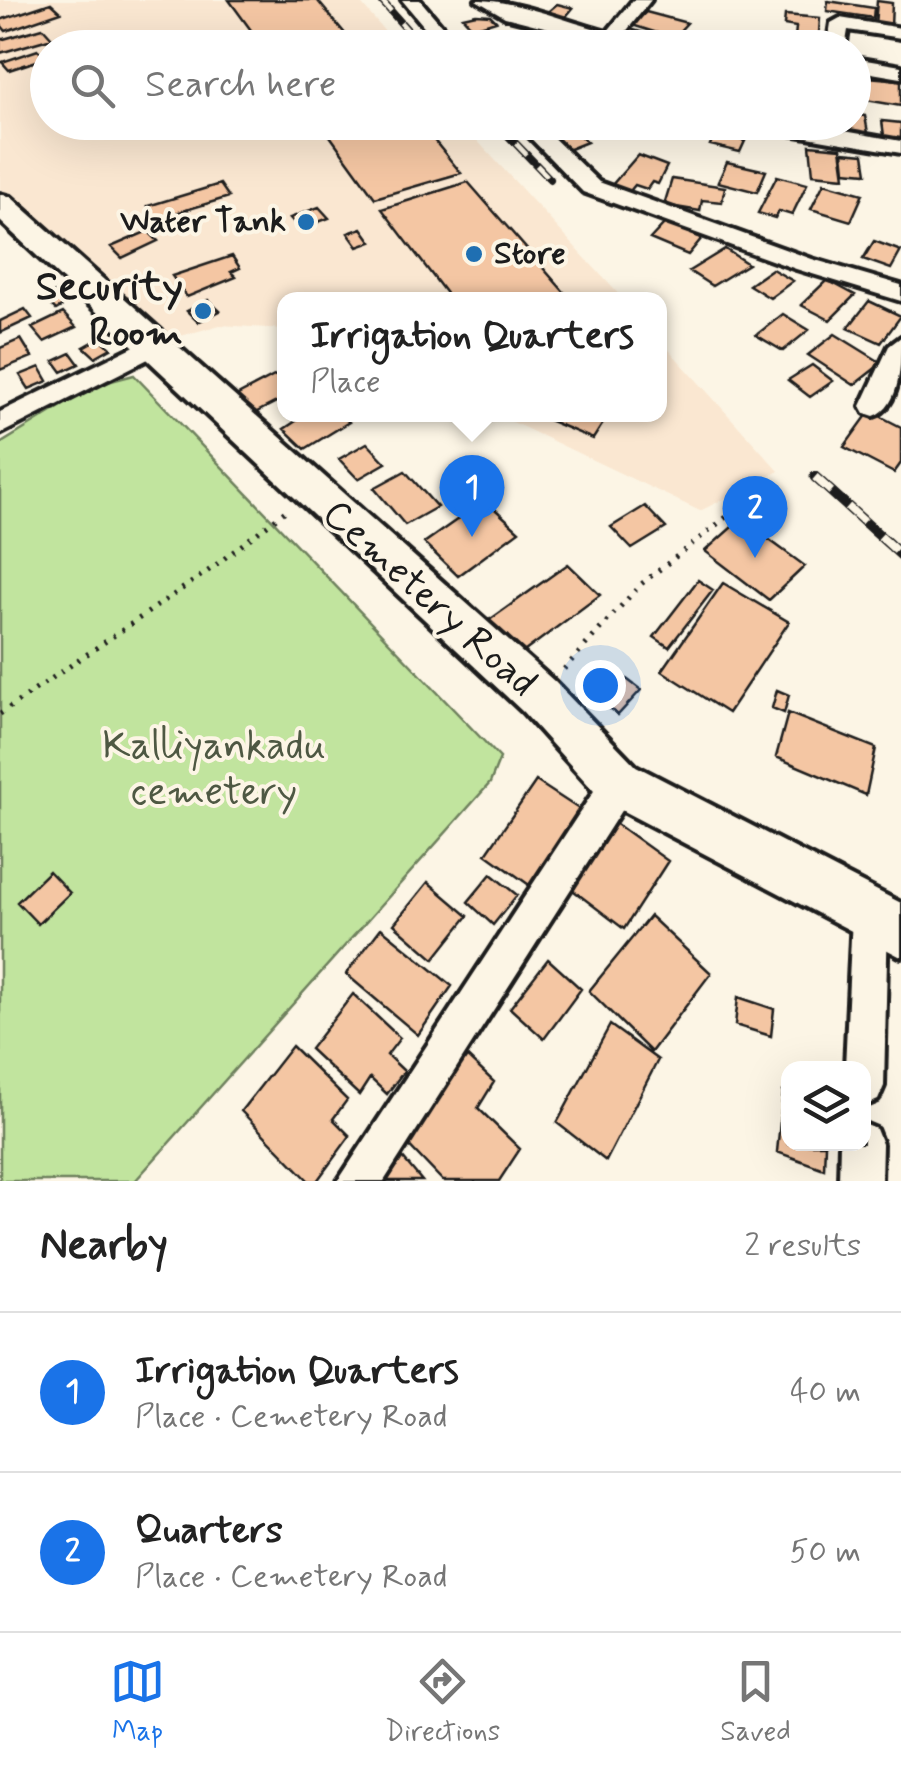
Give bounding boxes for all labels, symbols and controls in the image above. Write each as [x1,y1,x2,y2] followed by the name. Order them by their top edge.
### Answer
[30,30,871,140] search box
[65,58,120,113] icon: search
[145,61,336,110] text: Search here
[120,201,286,243] place label: Water Tank
[295,211,317,233] marker: Water Tank
[494,233,566,275] place label: Store
[463,243,485,265] marker: Store
[36,262,183,360] place label: Security Room
[277,292,667,422] popup
[192,300,214,322] marker: Security Room
[310,312,634,361] text: Irrigation Quarters
[310,361,381,403] text: Place
[440,454,504,537] pin: 1
[722,476,788,558] pin: 2
[311,489,547,709] street label: Cemetery Road
[575,660,626,711] your location
[102,721,326,819] park label: Kalliyankadu cemetery
[781,1061,871,1151] map controls
[781,1061,871,1151] button: layers
[40,1219,168,1274] text: Nearby
[744,1225,861,1267] text: 2 results
[135,1347,459,1396] text: Irrigation Quarters
[65,1371,80,1413] text: 1
[790,1371,861,1413] text: 40 m
[135,1396,447,1438] text: Place · Cemetery Road
[135,1507,283,1556] text: Quarters
[65,1531,80,1573] text: 2
[789,1531,861,1573] text: 50 m
[135,1556,447,1598] text: Place · Cemetery Road
[110,1654,165,1751] tab: Map
[385,1654,500,1751] tab: Directions
[720,1654,791,1751] tab: Saved

